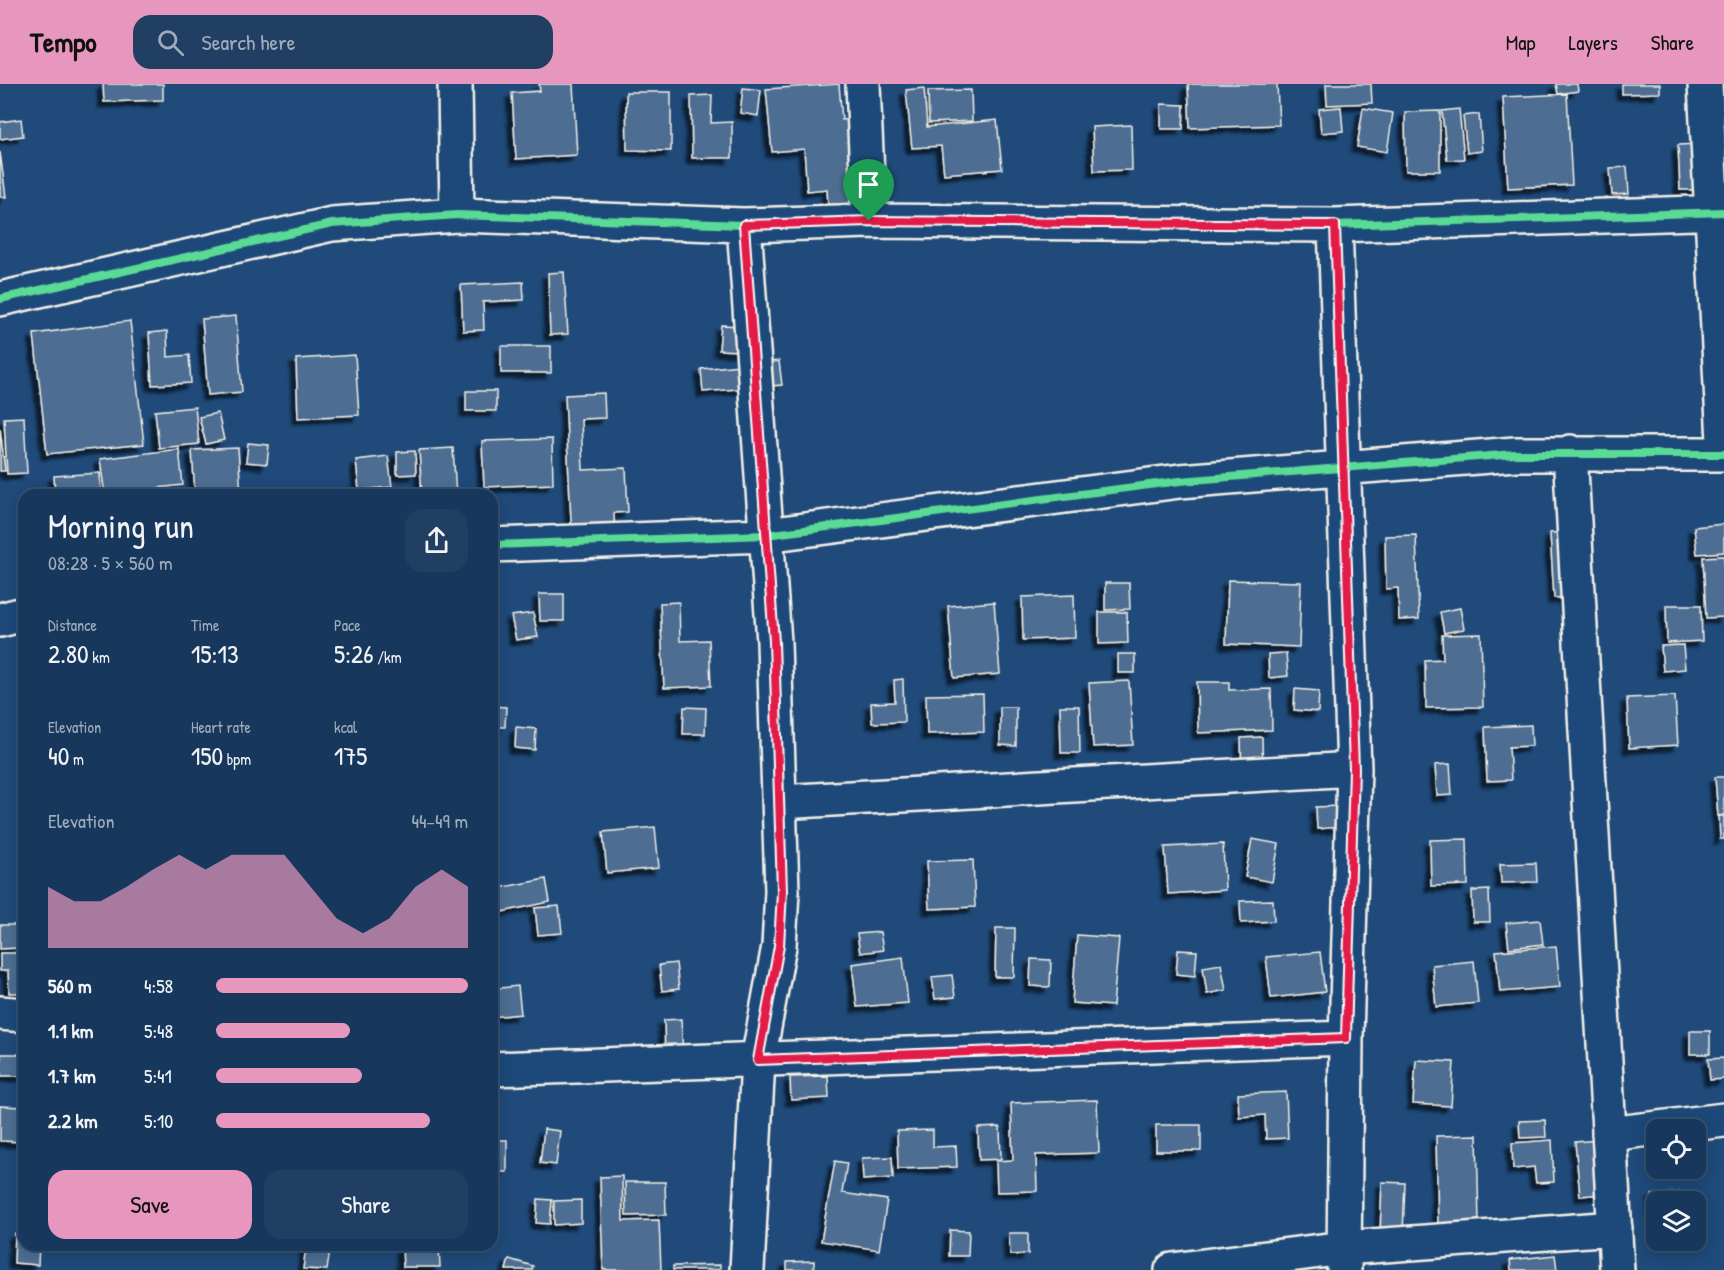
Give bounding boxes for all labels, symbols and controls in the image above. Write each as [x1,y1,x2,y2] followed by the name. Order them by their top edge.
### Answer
[133,15,553,69] search box
[30,23,97,61] text: Tempo
[154,26,187,59] icon: search
[202,27,296,57] text: Search here
[1506,28,1535,57] text: Map
[1568,28,1618,57] text: Layers
[1651,28,1694,57] text: Share
[843,159,894,221] pin
[852,168,885,201] icon: arrive
[48,504,194,548] text: Morning run
[405,509,468,572] button: share
[48,549,173,576] text: 08:28 · 5 × 560 m
[48,614,97,636] text: Distance
[191,614,219,636] text: Time
[334,614,361,636] text: Pace
[48,636,89,671] text: 2.80
[191,636,239,671] text: 15:13
[334,636,374,671] text: 5:26
[89,646,110,668] text: km
[374,646,402,668] text: /km
[48,716,101,738] text: Elevation
[191,716,251,738] text: Heart rate
[334,716,357,738] text: kcal
[48,738,69,773] text: 40
[191,738,223,773] text: 150
[334,738,367,773] text: 175
[69,748,84,770] text: m
[223,748,251,770] text: bpm
[48,807,114,834] text: Elevation
[412,807,468,834] text: 44–49 m
[48,972,92,999] text: 560 m
[144,972,173,999] text: 4:58
[48,1017,93,1044] text: 1.1 km
[144,1017,173,1044] text: 5:48
[48,1062,96,1089] text: 1.7 km
[144,1062,172,1089] text: 5:41
[48,1107,98,1134] text: 2.2 km
[144,1107,173,1134] text: 5:10
[1646,1119,1706,1251] map controls
[1646,1119,1706,1179] button: locate
[48,1170,252,1239] button: Save
[264,1170,468,1239] button: Share
[1646,1191,1706,1251] button: layers

